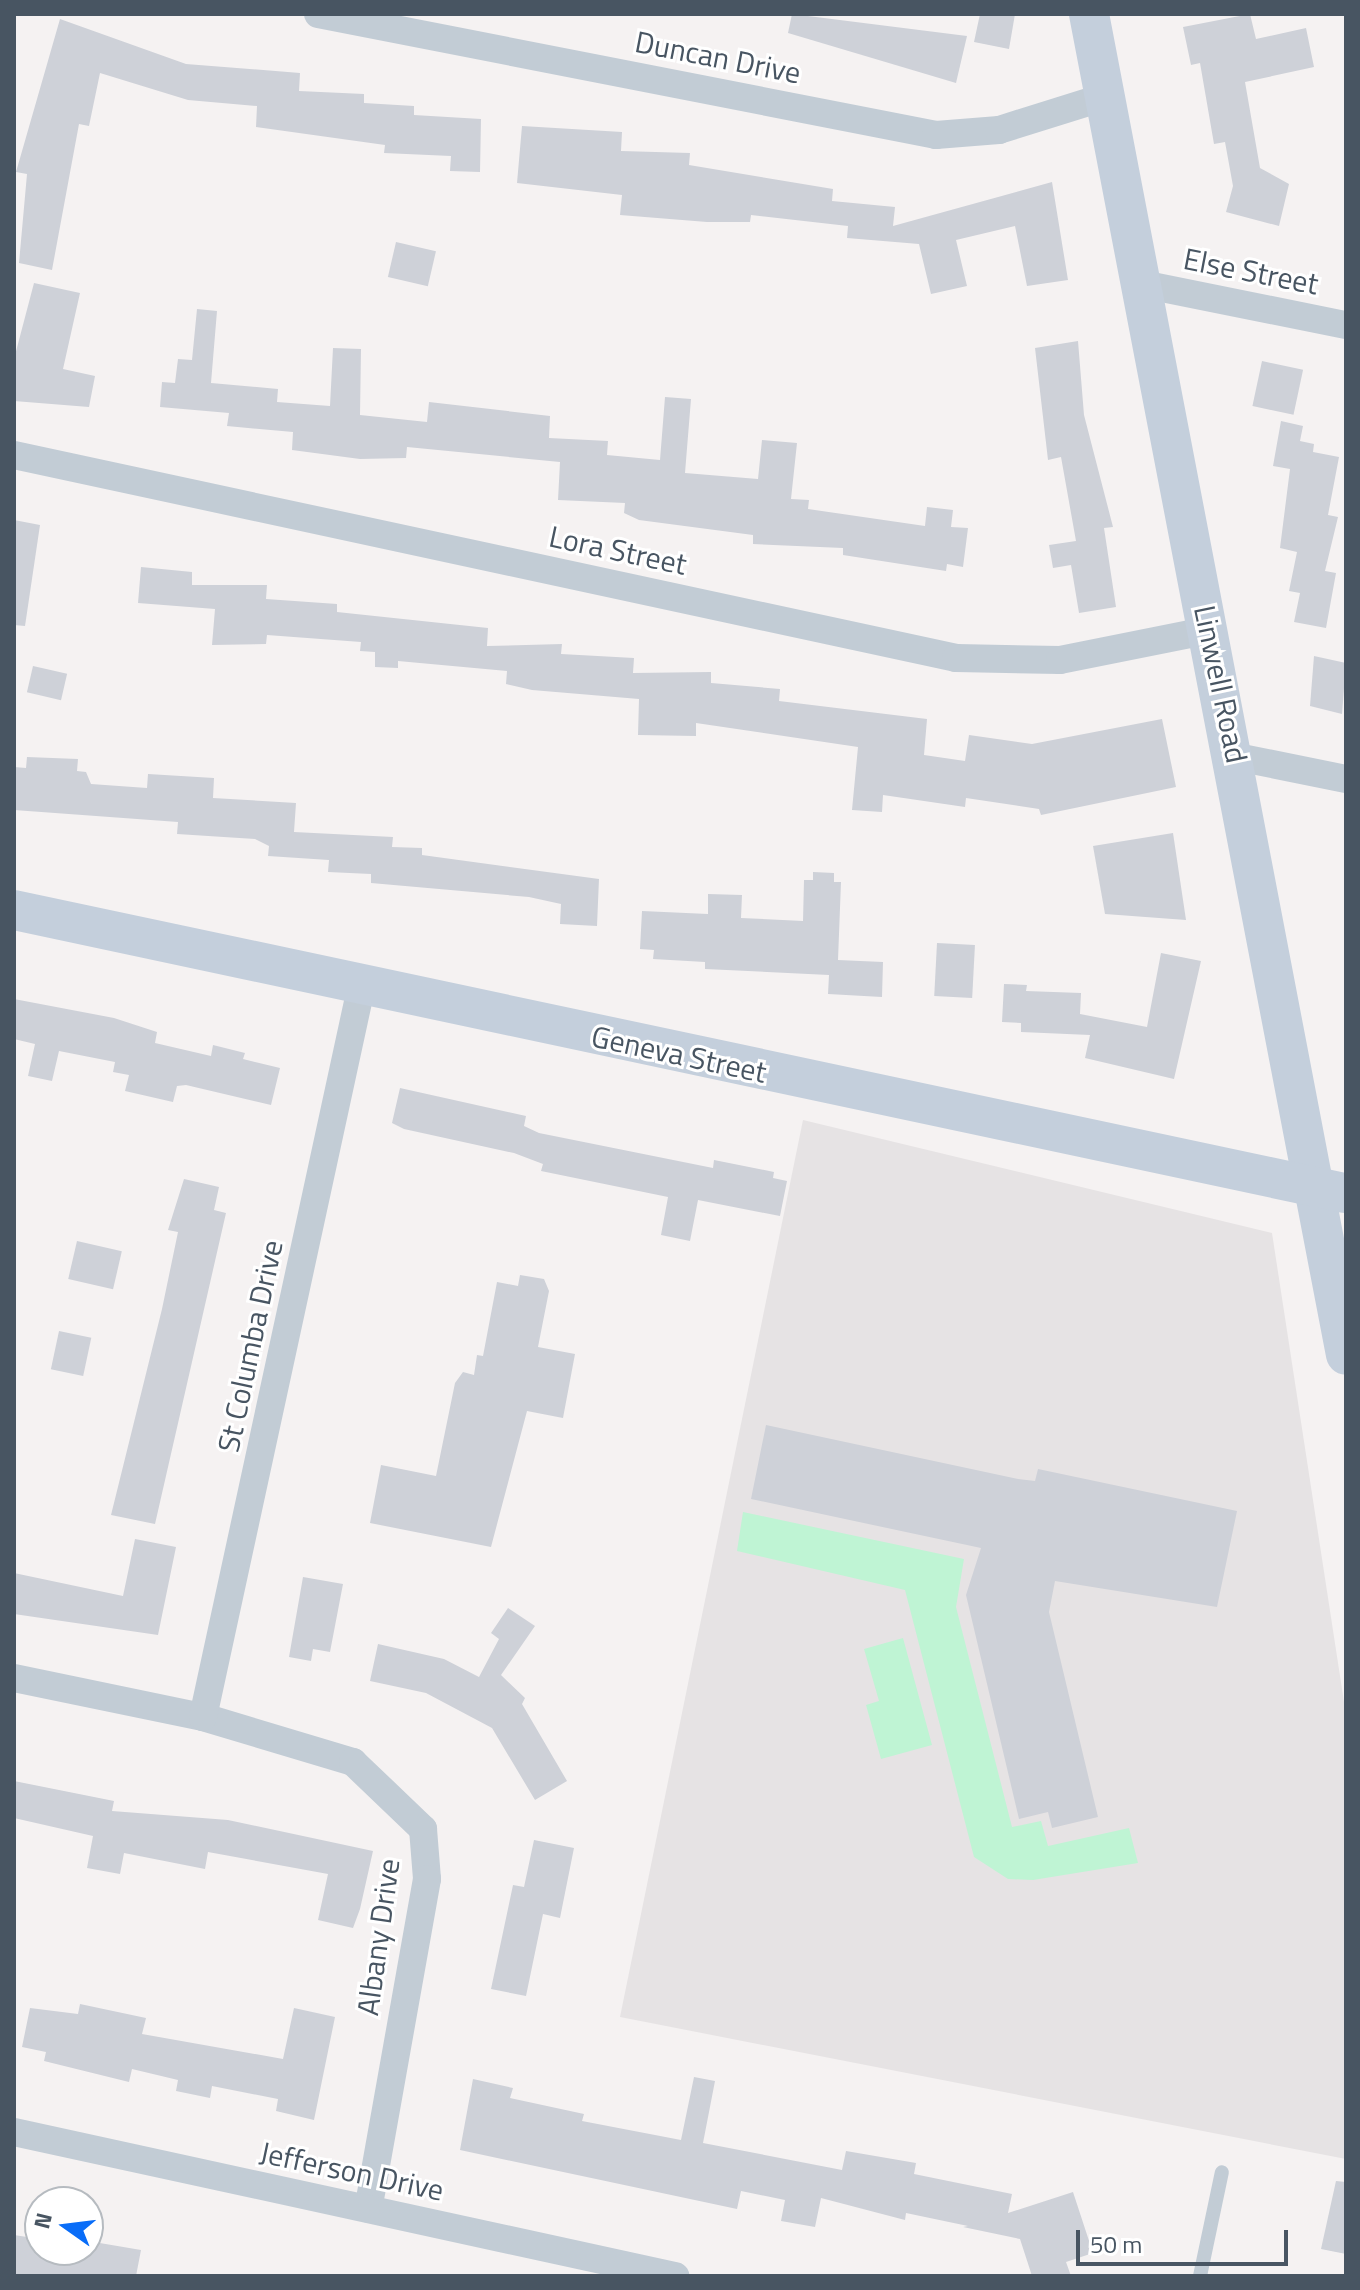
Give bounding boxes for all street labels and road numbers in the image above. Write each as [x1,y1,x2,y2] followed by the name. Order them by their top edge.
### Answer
[632,23,804,91] street label: Duncan Drive
[1181,240,1321,302] street label: Else Street
[546,518,690,582] street label: Lora Street
[1187,602,1255,766] street label: Linwell Road
[588,1018,770,1090] street label: Geneva Street
[210,1237,290,1455] street label: St Columba Drive
[349,1856,407,2018] street label: Albany Drive
[257,2134,447,2208] street label: Jefferson Drive

